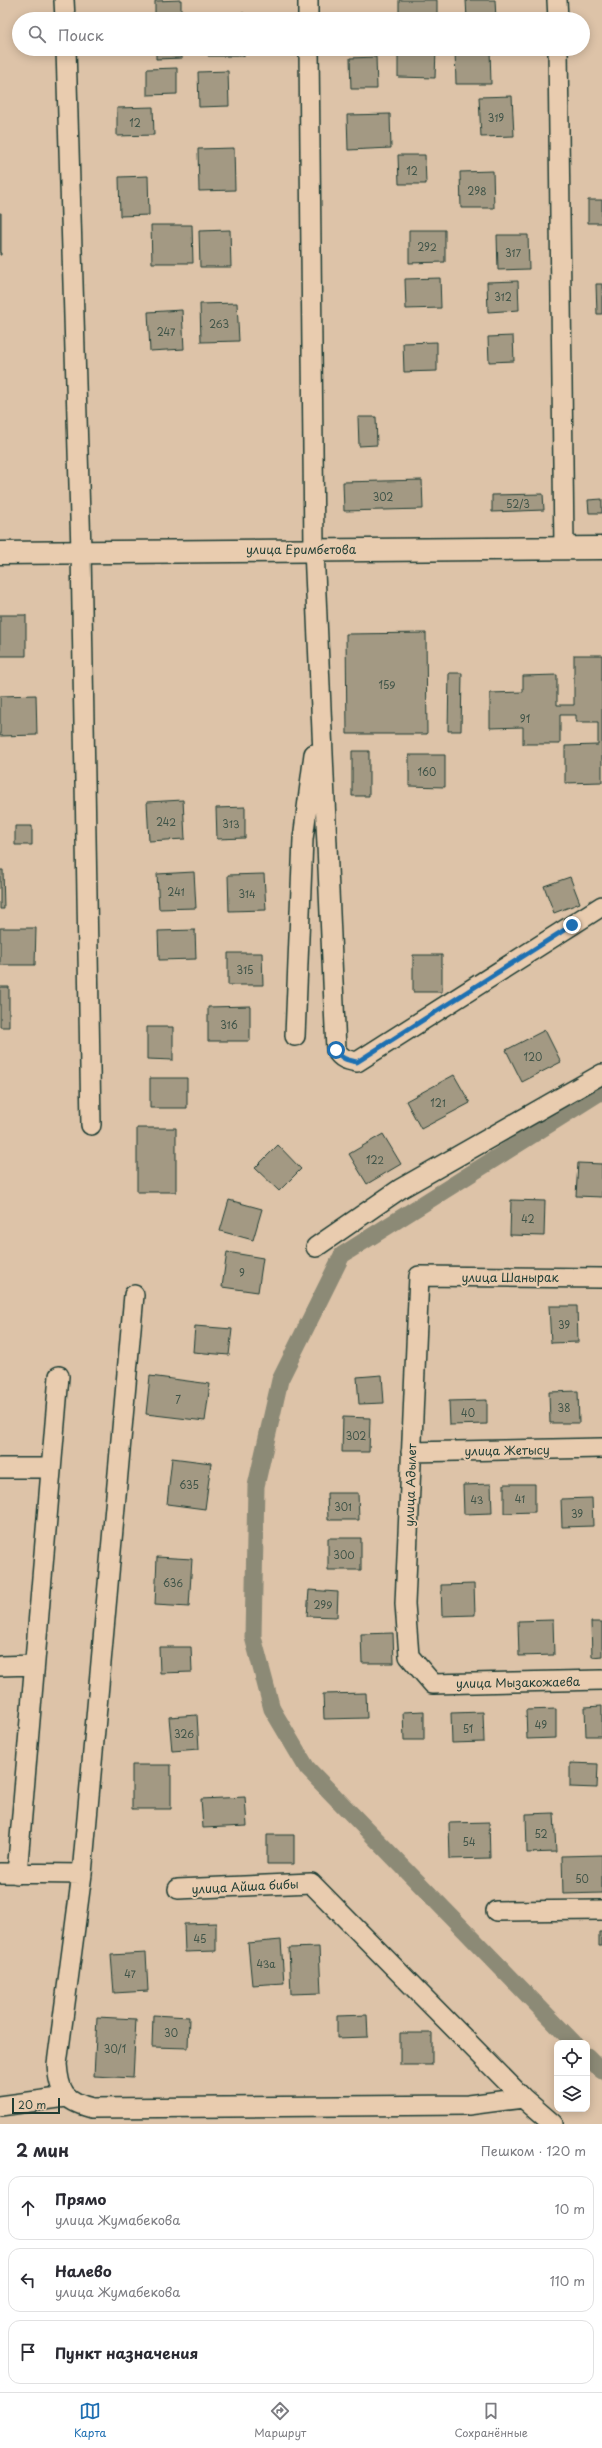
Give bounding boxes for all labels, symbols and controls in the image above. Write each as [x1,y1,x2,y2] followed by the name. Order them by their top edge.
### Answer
[12,12,590,56] search box
[26,23,48,45] icon: search
[58,23,104,46] text: Поиск
[488,110,504,125] house number: 319
[129,115,141,130] house number: 12
[406,163,418,178] house number: 12
[467,183,487,198] house number: 298
[417,239,437,254] house number: 292
[505,245,521,260] house number: 317
[494,289,512,304] house number: 312
[209,316,229,331] house number: 263
[157,324,176,339] house number: 247
[373,489,393,504] house number: 302
[506,496,530,511] house number: 52/3
[246,540,357,558] street label: улица Еримбетова
[379,677,395,692] house number: 159
[520,711,530,726] house number: 91
[418,764,436,779] house number: 160
[156,814,176,829] house number: 242
[222,816,240,831] house number: 313
[167,884,185,899] house number: 241
[238,886,256,901] house number: 314
[563,916,581,934] route end
[237,962,253,977] house number: 315
[220,1017,238,1032] house number: 316
[327,1041,345,1059] route start
[524,1049,542,1064] house number: 120
[430,1095,446,1110] house number: 121
[366,1152,384,1167] house number: 122
[521,1211,535,1226] house number: 42
[239,1265,245,1280] house number: 9
[461,1268,559,1286] street label: улица Шанырак
[558,1317,570,1332] house number: 39
[175,1392,181,1407] house number: 7
[558,1400,570,1415] house number: 38
[461,1405,475,1420] house number: 40
[346,1428,366,1443] house number: 302
[464,1440,550,1460] street label: улица Жетысу
[400,1443,420,1527] street label: улица Адылет
[179,1477,199,1492] house number: 635
[515,1491,525,1506] house number: 41
[471,1492,484,1507] house number: 43
[334,1499,352,1514] house number: 301
[571,1506,583,1521] house number: 39
[333,1547,355,1562] house number: 300
[163,1575,183,1590] house number: 636
[313,1597,333,1612] house number: 299
[456,1672,581,1692] street label: улица Мызакожаева
[535,1717,547,1732] house number: 49
[463,1721,473,1736] house number: 51
[174,1726,194,1741] house number: 326
[534,1826,548,1841] house number: 52
[462,1834,476,1849] house number: 54
[575,1871,589,1886] house number: 50
[191,1874,299,1898] street label: улица Айша бибы
[194,1931,206,1946] house number: 45
[256,1956,276,1971] house number: 43а
[124,1966,137,1981] house number: 47
[164,2025,178,2040] house number: 30
[554,2040,590,2112] map controls
[554,2040,590,2076] button: locate
[104,2041,126,2056] house number: 30/1
[554,2076,590,2112] button: layers
[12,2096,60,2115] scale bar
[18,2096,46,2113] text: 20 m
[16,2137,69,2163] text: 2 мин
[481,2141,586,2160] text: Пешком · 120 m
[55,2187,106,2210] text: Прямо
[17,2197,39,2219] icon: ahead
[555,2199,585,2218] text: 10 m
[55,2210,180,2229] text: улица Жумабекова
[55,2259,112,2282] text: Налево
[17,2269,39,2291] icon: left
[550,2271,585,2290] text: 110 m
[55,2282,180,2301] text: улица Жумабекова
[17,2341,39,2363] icon: arrive
[55,2341,198,2364] text: Пункт назначения
[74,2400,106,2441] tab: Карта
[254,2400,306,2441] tab: Маршрут
[454,2400,528,2441] tab: Сохранённые

